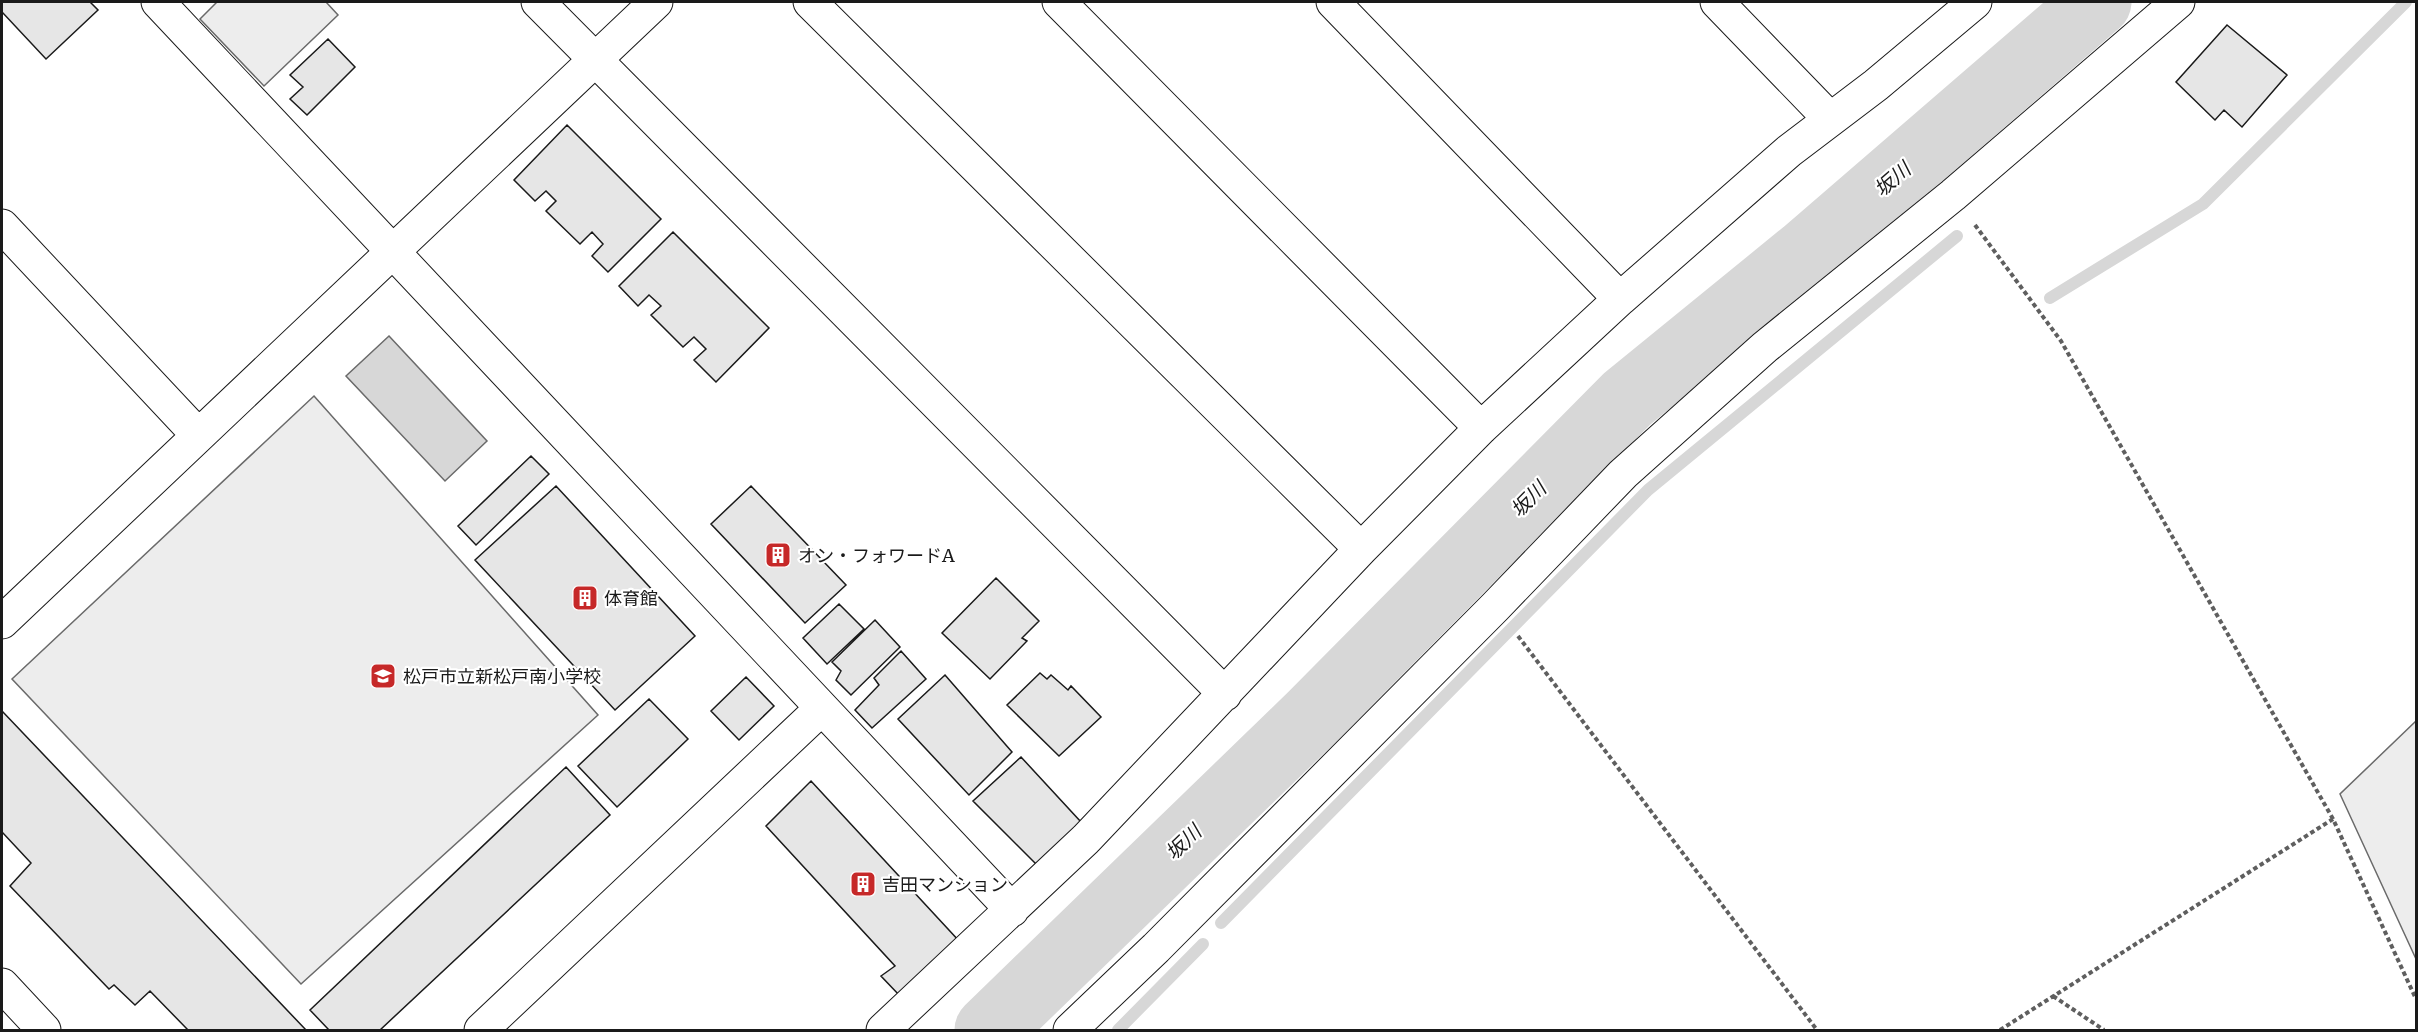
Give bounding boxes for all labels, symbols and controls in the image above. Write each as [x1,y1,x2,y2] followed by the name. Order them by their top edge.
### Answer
[1869,155,1917,202] water label: 坂川
[1505,475,1552,522] water label: 坂川
[763,540,793,570] building icon: オン・フォワードA
[798,544,955,567] place label: オン・フォワードA
[570,583,600,613] building icon: 体育館
[604,587,658,610] place label: 体育館
[368,661,398,691] school or university icon: 松戸市立新松戸南小学校
[403,665,601,688] place label: 松戸市立新松戸南小学校
[1160,818,1208,865] water label: 坂川
[848,869,878,899] building icon: 吉田マンション
[882,873,1008,896] place label: 吉田マンション

